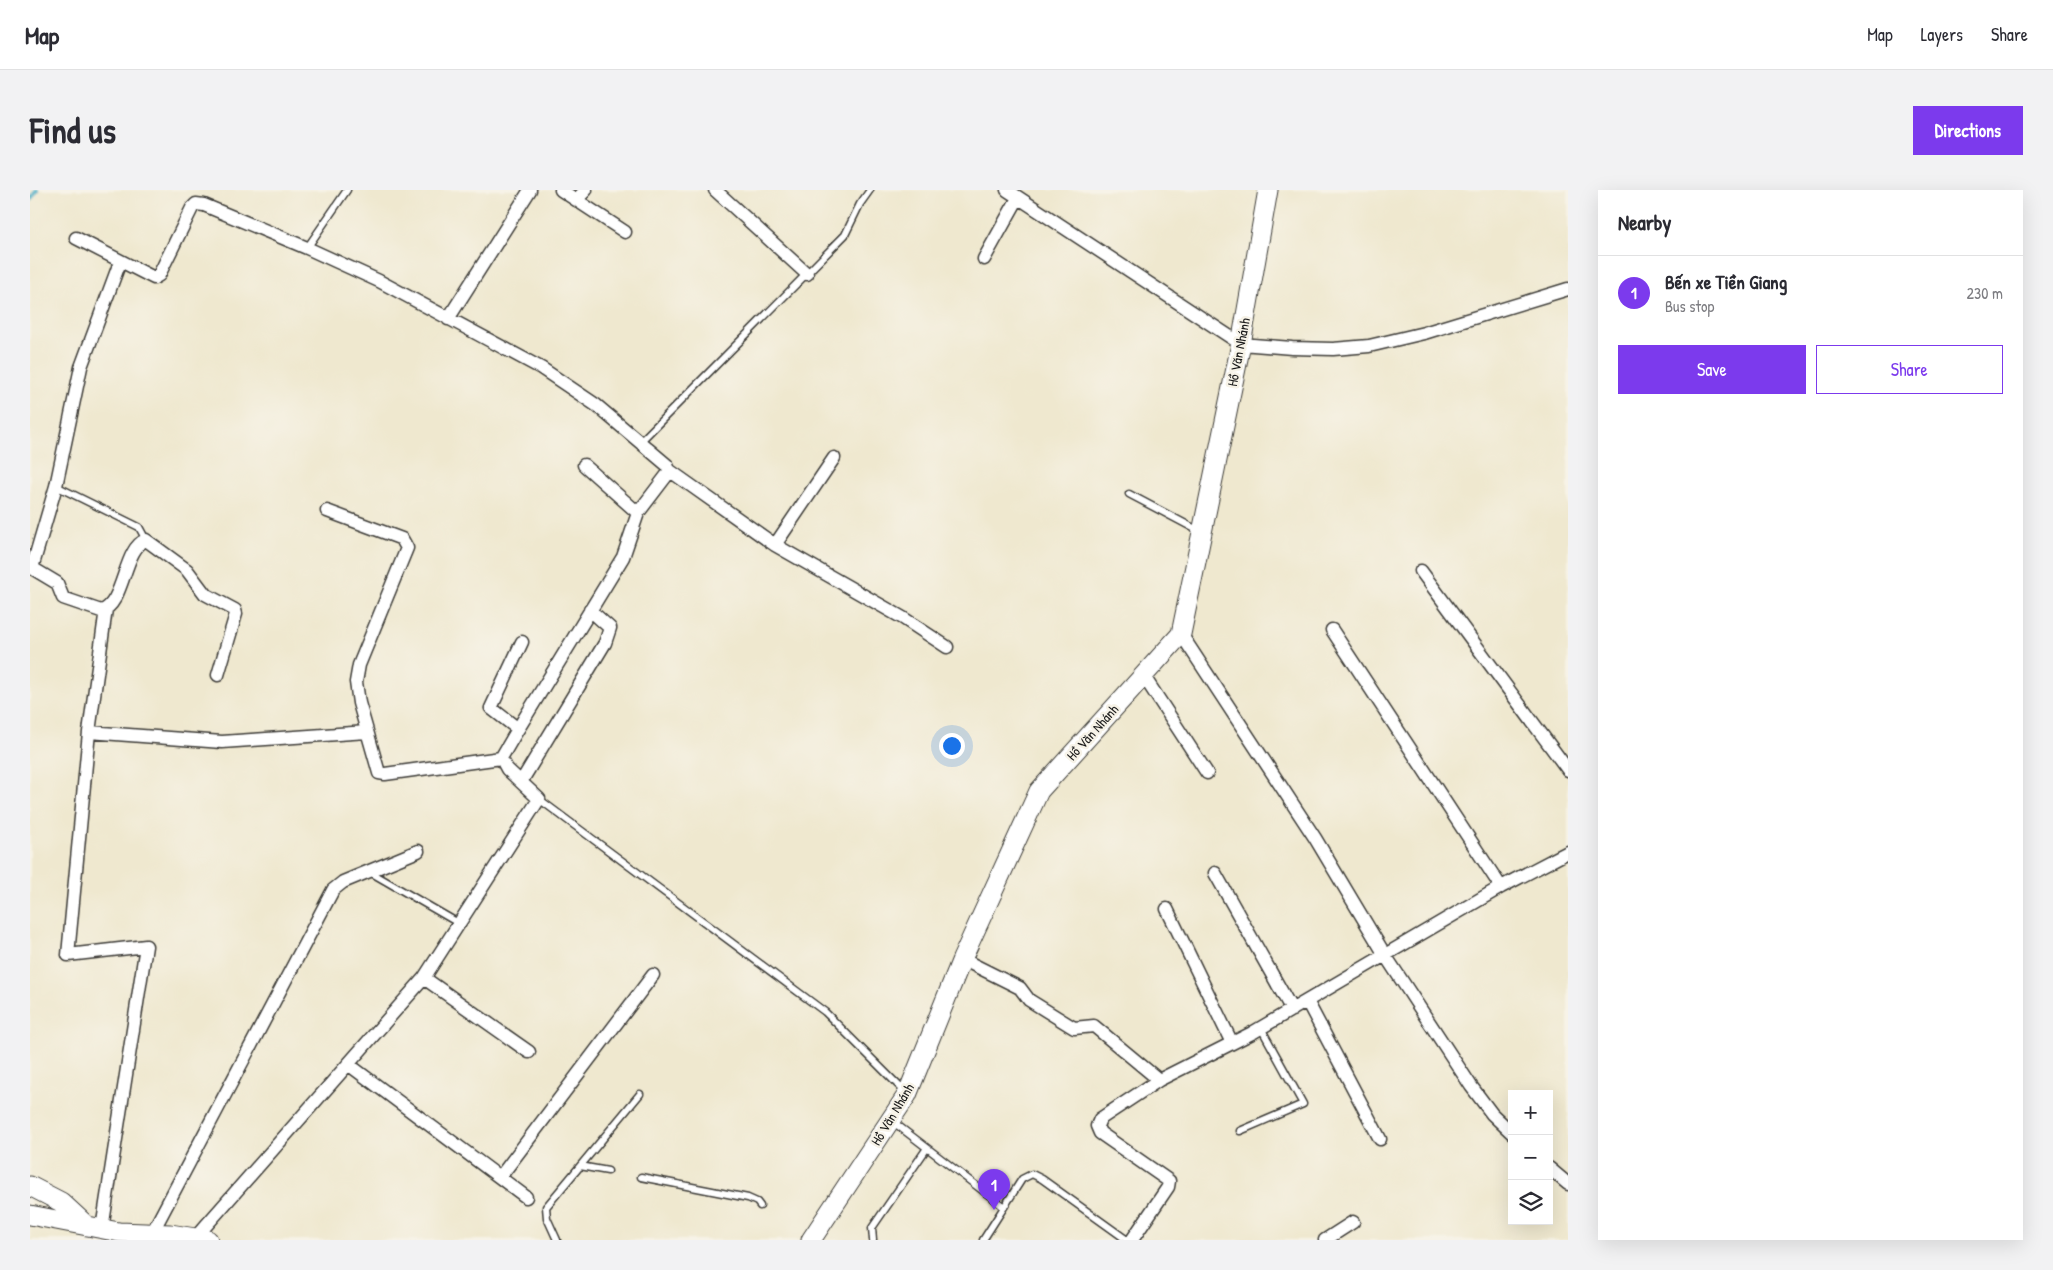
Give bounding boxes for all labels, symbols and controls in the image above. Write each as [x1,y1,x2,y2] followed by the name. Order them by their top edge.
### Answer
[25,19,59,51] text: Map
[1867,22,1893,47] text: Map
[1921,22,1963,47] text: Layers
[1991,22,2028,47] text: Share
[1913,106,2023,155] button: Directions
[30,107,116,154] text: Find us
[1618,208,1671,237] text: Nearby
[1665,269,1787,295] text: Bến xe Tiền Giang
[1631,282,1637,304] text: 1
[1967,282,2003,304] text: 230 m
[1665,295,1714,317] text: Bus stop
[1222,316,1254,388] street label: Hồ Văn Nhánh
[1618,345,1806,394] button: Save
[1816,345,2003,394] button: Share
[1062,700,1122,764] street label: Hồ Văn Nhánh
[939,733,965,759] your location
[866,1079,918,1149] street label: Hồ Văn Nhánh
[1508,1090,1553,1225] map controls
[1508,1090,1553,1135] button: +
[1508,1135,1553,1180] button: −
[978,1169,1010,1210] pin: 1
[1508,1180,1553,1225] button: layers

